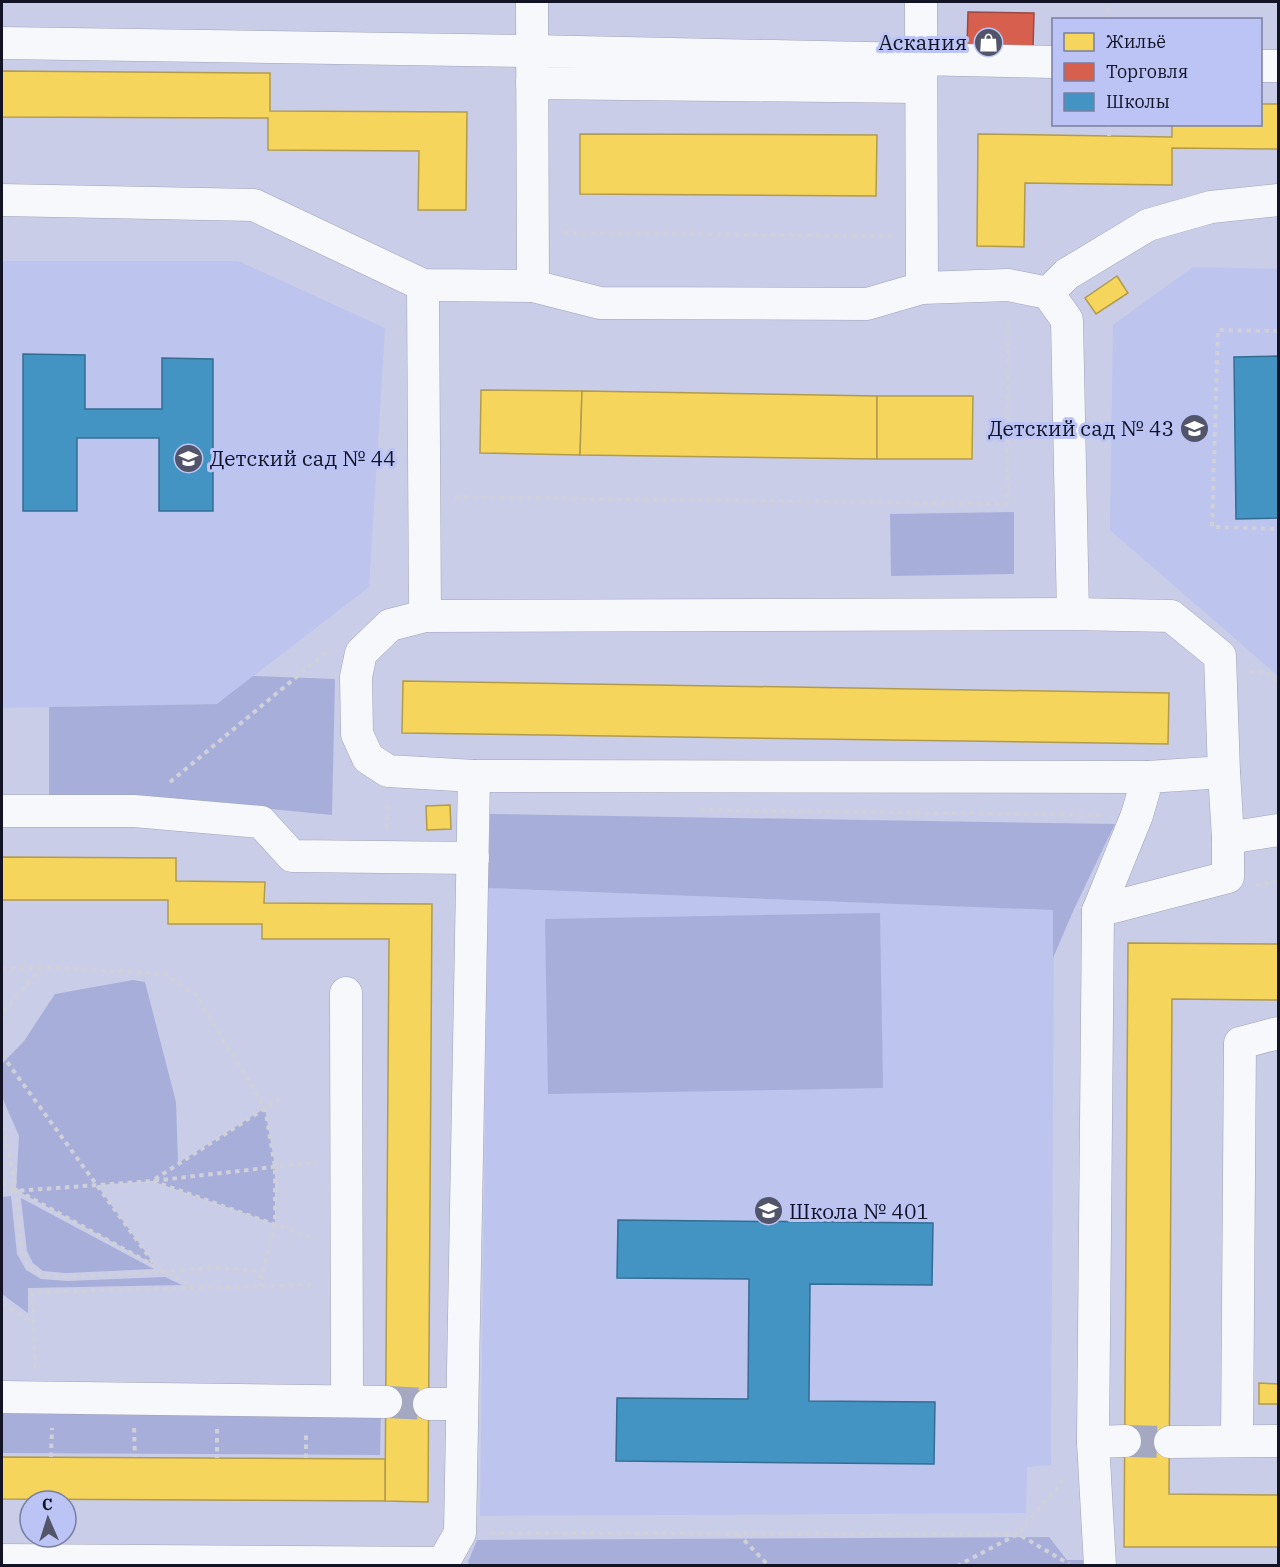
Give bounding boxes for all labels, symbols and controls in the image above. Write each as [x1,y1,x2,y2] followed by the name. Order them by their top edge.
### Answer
[1052,18,1262,126] legend
[972,26,1004,58] shop icon: Аскания
[878,28,967,56] place label: Аскания
[1106,30,1166,53] text: Жильё
[1106,60,1188,83] text: Торговля
[1106,90,1170,113] text: Школы
[1179,412,1211,444] school or university icon: Детский сад № 43
[988,414,1174,442] place label: Детский сад № 43
[173,442,205,474] school or university icon: Детский сад № 44
[210,444,396,472] place label: Детский сад № 44
[752,1195,784,1227] school or university icon: Школа № 401
[789,1197,929,1225] place label: Школа № 401
[18,1489,78,1549] north arrow
[41,1494,53,1514] text: С

